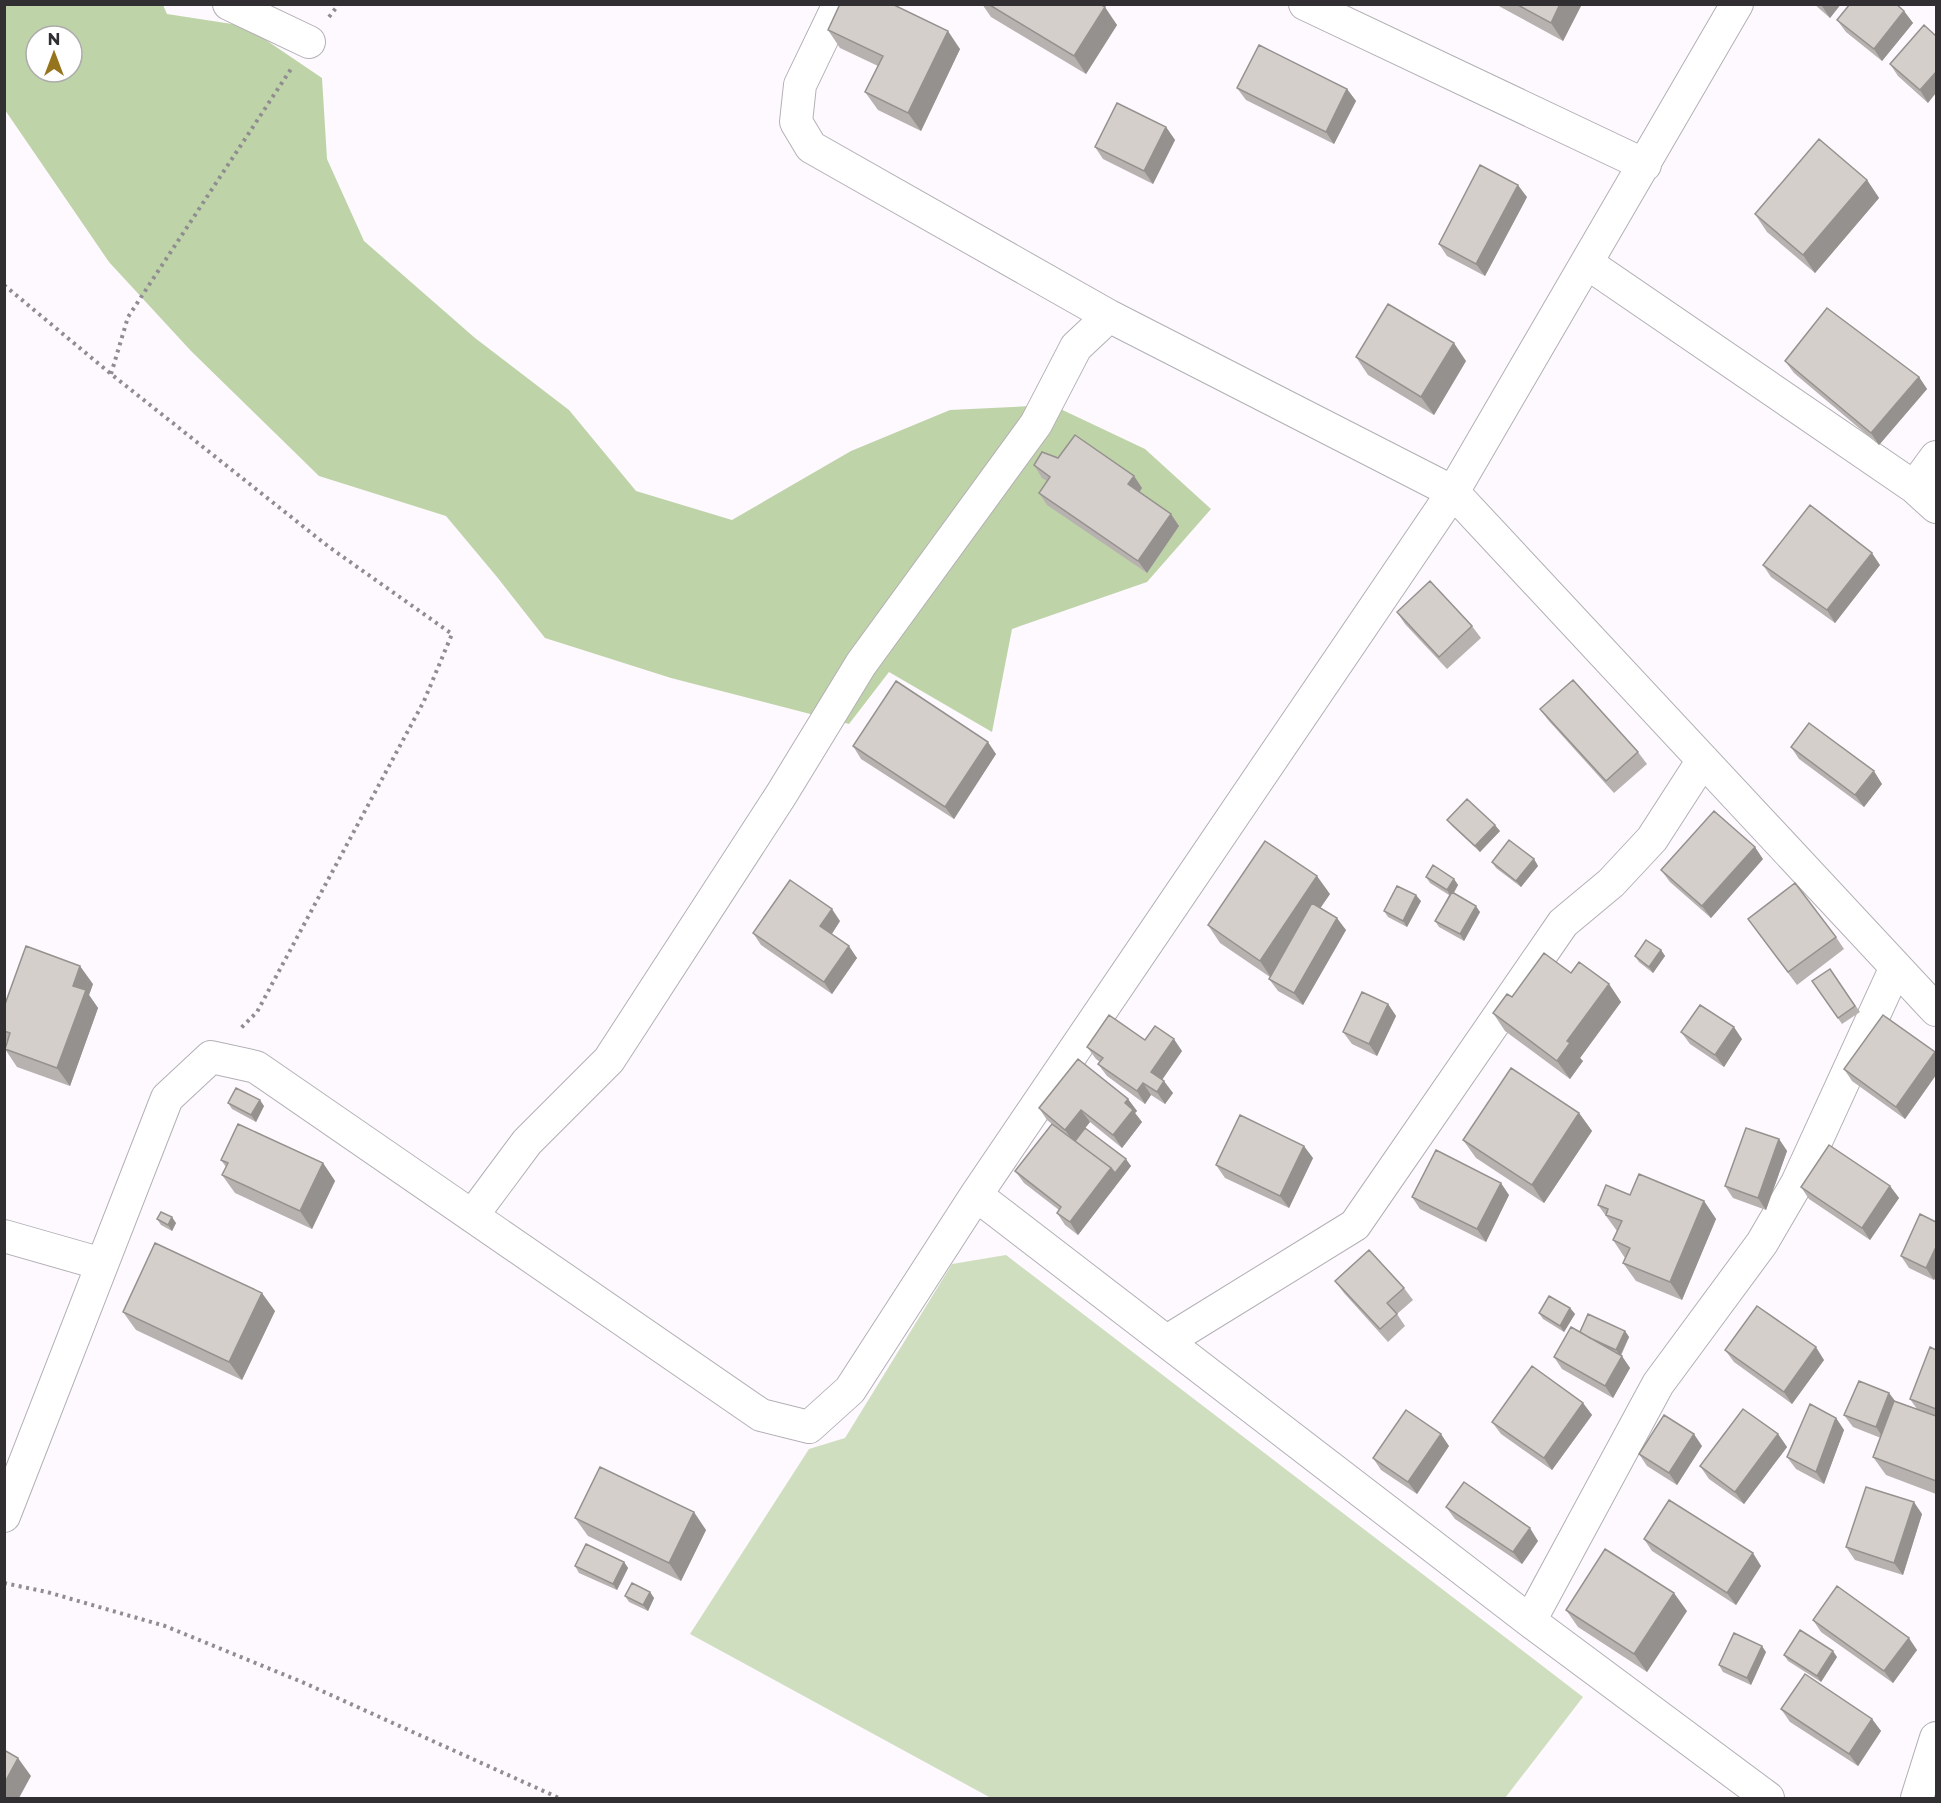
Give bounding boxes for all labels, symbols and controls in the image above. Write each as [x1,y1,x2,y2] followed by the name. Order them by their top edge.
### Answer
[24,24,84,84] north arrow
[48,30,60,49] text: N

